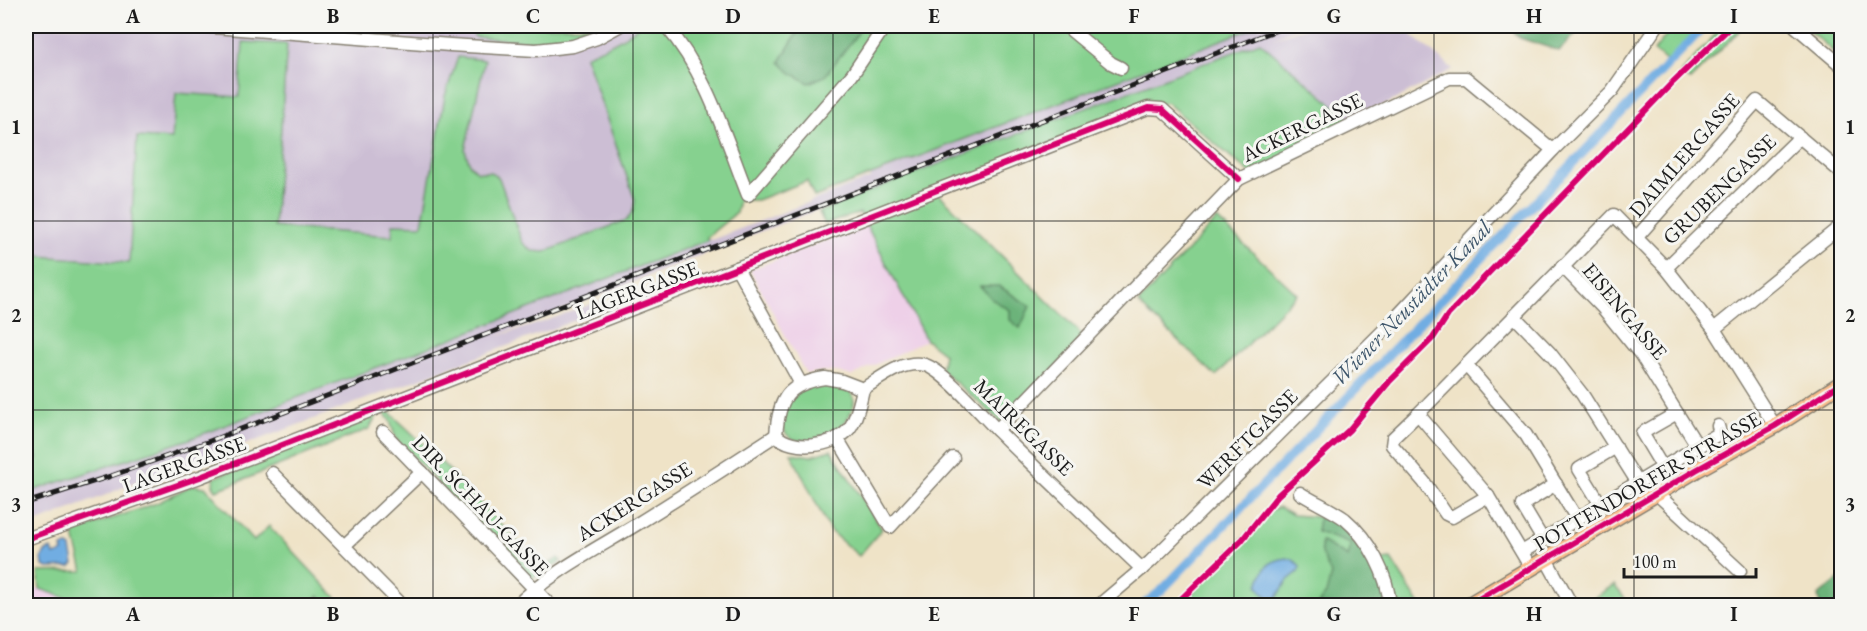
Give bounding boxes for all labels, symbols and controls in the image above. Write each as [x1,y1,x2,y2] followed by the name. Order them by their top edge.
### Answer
[125,3,141,29] text: A
[327,3,339,29] text: B
[526,3,540,29] text: C
[725,3,741,29] text: D
[928,3,940,29] text: E
[1129,3,1140,29] text: F
[1327,3,1341,29] text: G
[1526,3,1542,29] text: H
[1730,3,1738,29] text: I
[1236,86,1367,168] street label: ACKERGASSE
[1623,87,1745,223] street label: DAIMLERGASSE
[11,114,21,140] text: 1
[1845,114,1855,140] text: 1
[1656,128,1782,250] street label: GRUBENGASSE
[1324,214,1498,392] water label: Wiener Neustädter Kanal
[572,254,702,326] street label: LAGERGASSE
[1577,257,1674,365] street label: EISENGASSE
[11,302,22,328] text: 2
[1845,302,1856,328] text: 2
[968,373,1080,481] street label: MAIREGASSE
[1191,383,1303,495] street label: WERFTGASSE
[1529,405,1766,557] street label: POTTENDORFER STRASSE
[119,429,250,499] street label: LAGERGASSE
[407,429,555,581] street label: DIR. SCHAU-GASSE
[570,455,697,548] street label: ACKERGASSE
[11,491,21,517] text: 3
[1845,491,1855,517] text: 3
[1624,541,1756,579] scale bar
[1633,550,1677,573] text: 100 m
[125,601,141,627] text: A
[327,601,339,627] text: B
[526,601,540,627] text: C
[725,601,741,627] text: D
[928,601,940,627] text: E
[1129,601,1140,627] text: F
[1327,601,1341,627] text: G
[1526,601,1542,627] text: H
[1730,601,1738,627] text: I

